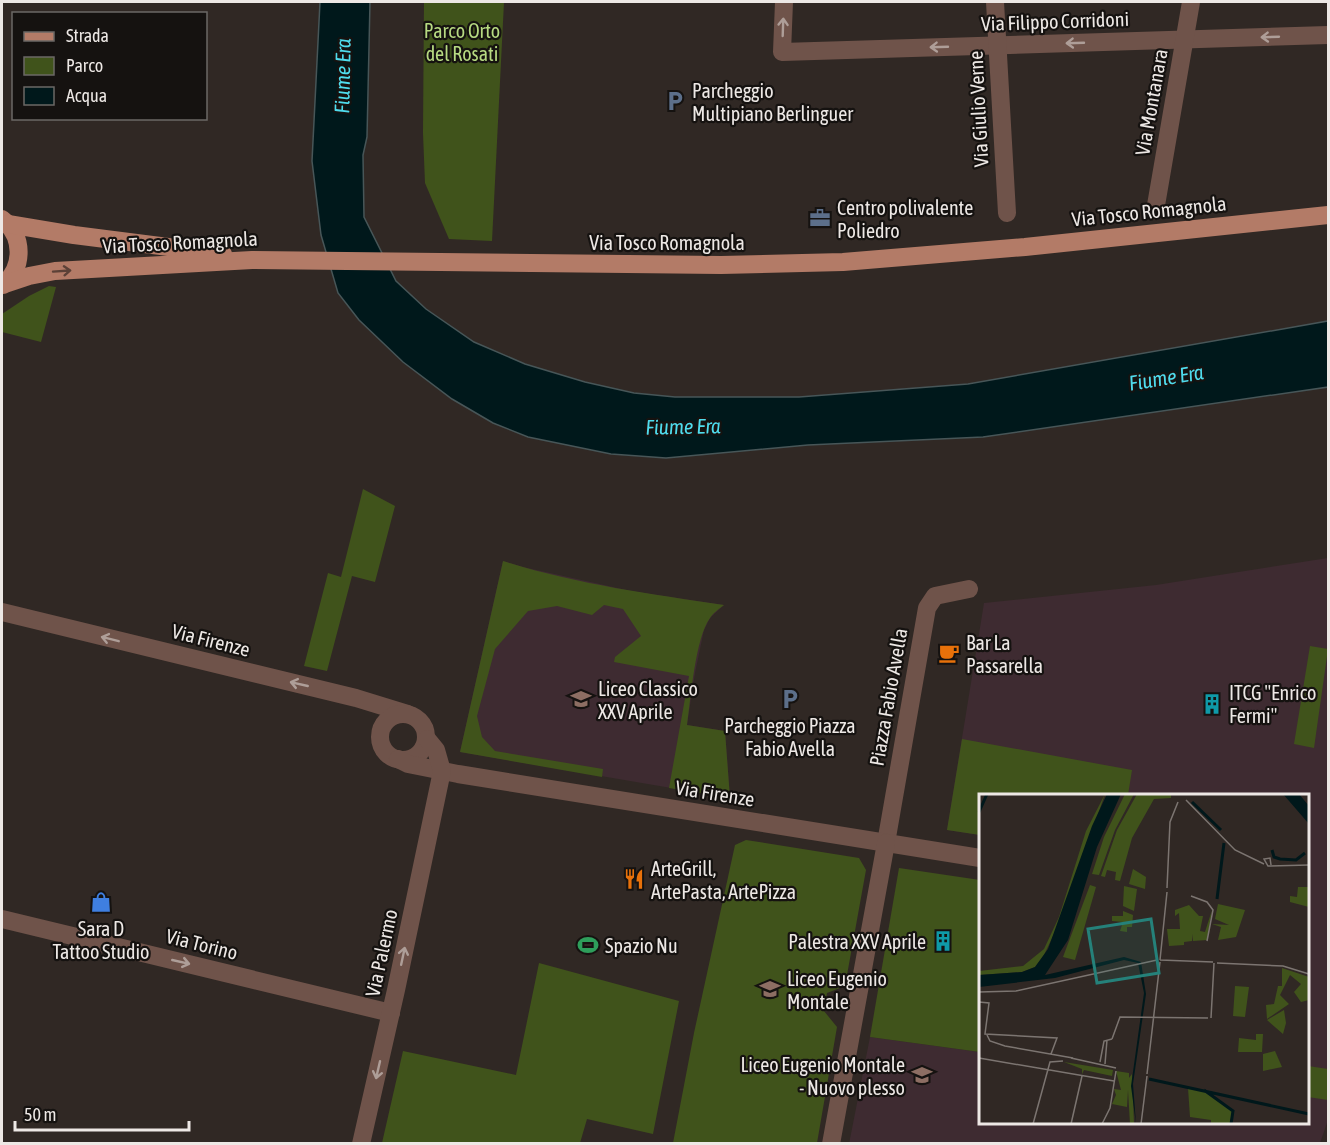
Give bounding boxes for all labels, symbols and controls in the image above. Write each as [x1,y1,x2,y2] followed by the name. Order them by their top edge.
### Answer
[981,7,1129,35] street label: Via Filippo Corridoni
[12,12,207,120] legend
[777,17,788,37] one-way arrow
[424,19,500,65] park label: Parco Orto del Rosati
[66,25,109,46] text: Strada
[1261,31,1281,42] one-way arrow
[1066,37,1086,49] one-way arrow
[329,38,355,114] water label: Fiume Era
[929,41,949,53] one-way arrow
[1130,47,1172,157] street label: Via Montanara
[963,50,993,168] street label: Via Giulio Verne
[66,55,103,76] text: Parco
[692,79,854,125] place label: Parcheggio Multipiano Berlinguer
[66,85,107,106] text: Acqua
[663,89,687,113] parking icon: Parcheggio Multipiano Berlinguer
[1071,191,1227,231] street label: Via Tosco Romagnola
[837,196,973,242] place label: Centro polivalente Poliedro
[808,206,832,230] office icon: Centro polivalente Poliedro
[102,226,258,258] street label: Via Tosco Romagnola
[589,231,745,254] street label: Via Tosco Romagnola
[52,265,71,276] one-way arrow
[1127,359,1205,395] water label: Fiume Era
[645,413,721,439] water label: Fiume Era
[169,619,253,661] street label: Via Firenze
[865,626,911,768] street label: Piazza Fabio Avella
[966,631,1043,677] place label: Bar La Passarella
[100,632,119,644] one-way arrow
[937,641,961,665] cafe icon: Bar La Passarella
[598,677,698,723] place label: Liceo Classico XXV Aprile
[290,678,309,690] one-way arrow
[1229,681,1316,727] place label: ITCG "Enrico Fermi"
[569,687,593,711] school or university icon: Liceo Classico XXV Aprile
[778,687,802,711] parking icon: Parcheggio Piazza Fabio Avella
[1200,692,1224,716] building icon: ITCG "Enrico Fermi"
[724,714,856,760] place label: Parcheggio Piazza Fabio Avella
[674,775,756,811] street label: Via Firenze
[979,794,1309,1124] inset map
[651,857,796,903] place label: ArteGrill, ArtePasta, ArtePizza
[622,867,646,891] restaurant icon: ArteGrill, ArtePasta, ArtePizza
[89,890,113,914] shop icon: Sara D Tattoo Studio
[360,907,402,999] street label: Via Palermo
[53,917,149,963] place label: Sara D Tattoo Studio
[164,924,240,964] street label: Via Torino
[931,929,955,953] building icon: Palestra XXV Aprile
[788,930,926,953] place label: Palestra XXV Aprile
[576,933,600,957] sports icon: Spazio Nu
[605,934,678,957] place label: Spazio Nu
[398,947,410,966] one-way arrow
[171,956,190,968] one-way arrow
[787,967,887,1013] place label: Liceo Eugenio Montale
[758,977,782,1001] school or university icon: Liceo Eugenio Montale
[741,1053,905,1099] place label: Liceo Eugenio Montale - Nuovo plesso
[371,1060,383,1079] one-way arrow
[910,1063,934,1087] school or university icon: Liceo Eugenio Montale - Nuovo plesso
[15,1094,189,1132] scale bar
[24,1104,56,1125] text: 50 m

